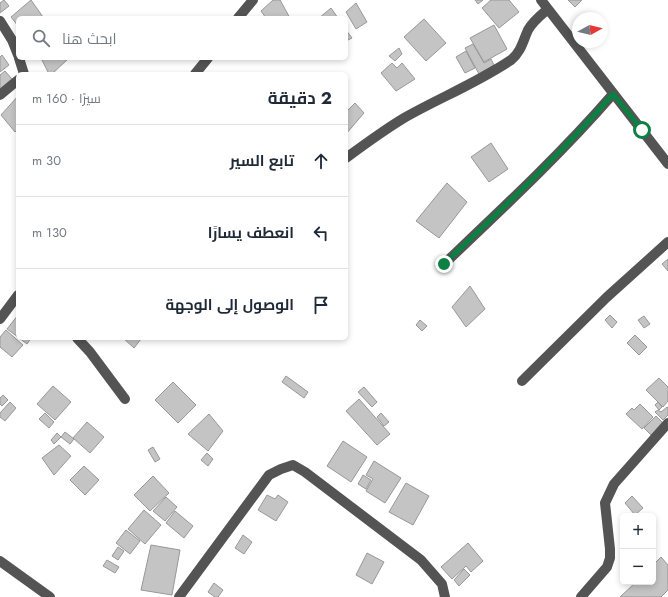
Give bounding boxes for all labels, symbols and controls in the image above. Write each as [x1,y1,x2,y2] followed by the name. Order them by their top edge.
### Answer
[572,12,608,48] north arrow
[16,16,348,60] search box
[30,27,52,49] icon: search
[62,28,117,50] text: ابحث هنا
[268,86,332,110] text: 2 دقيقة
[32,89,101,108] text: سيرًا · 160 m
[633,121,651,139] route start
[230,150,294,172] text: تابع السير
[310,150,332,172] icon: ahead
[32,151,61,170] text: 30 m
[208,222,294,244] text: انعطف يسارًا
[310,222,332,244] icon: left
[32,223,67,242] text: 130 m
[435,255,453,273] route end
[165,294,294,316] text: الوصول إلى الوجهة
[310,294,332,316] icon: arrive
[620,513,656,585] map controls
[620,513,656,549] button: +
[620,549,656,585] button: −

